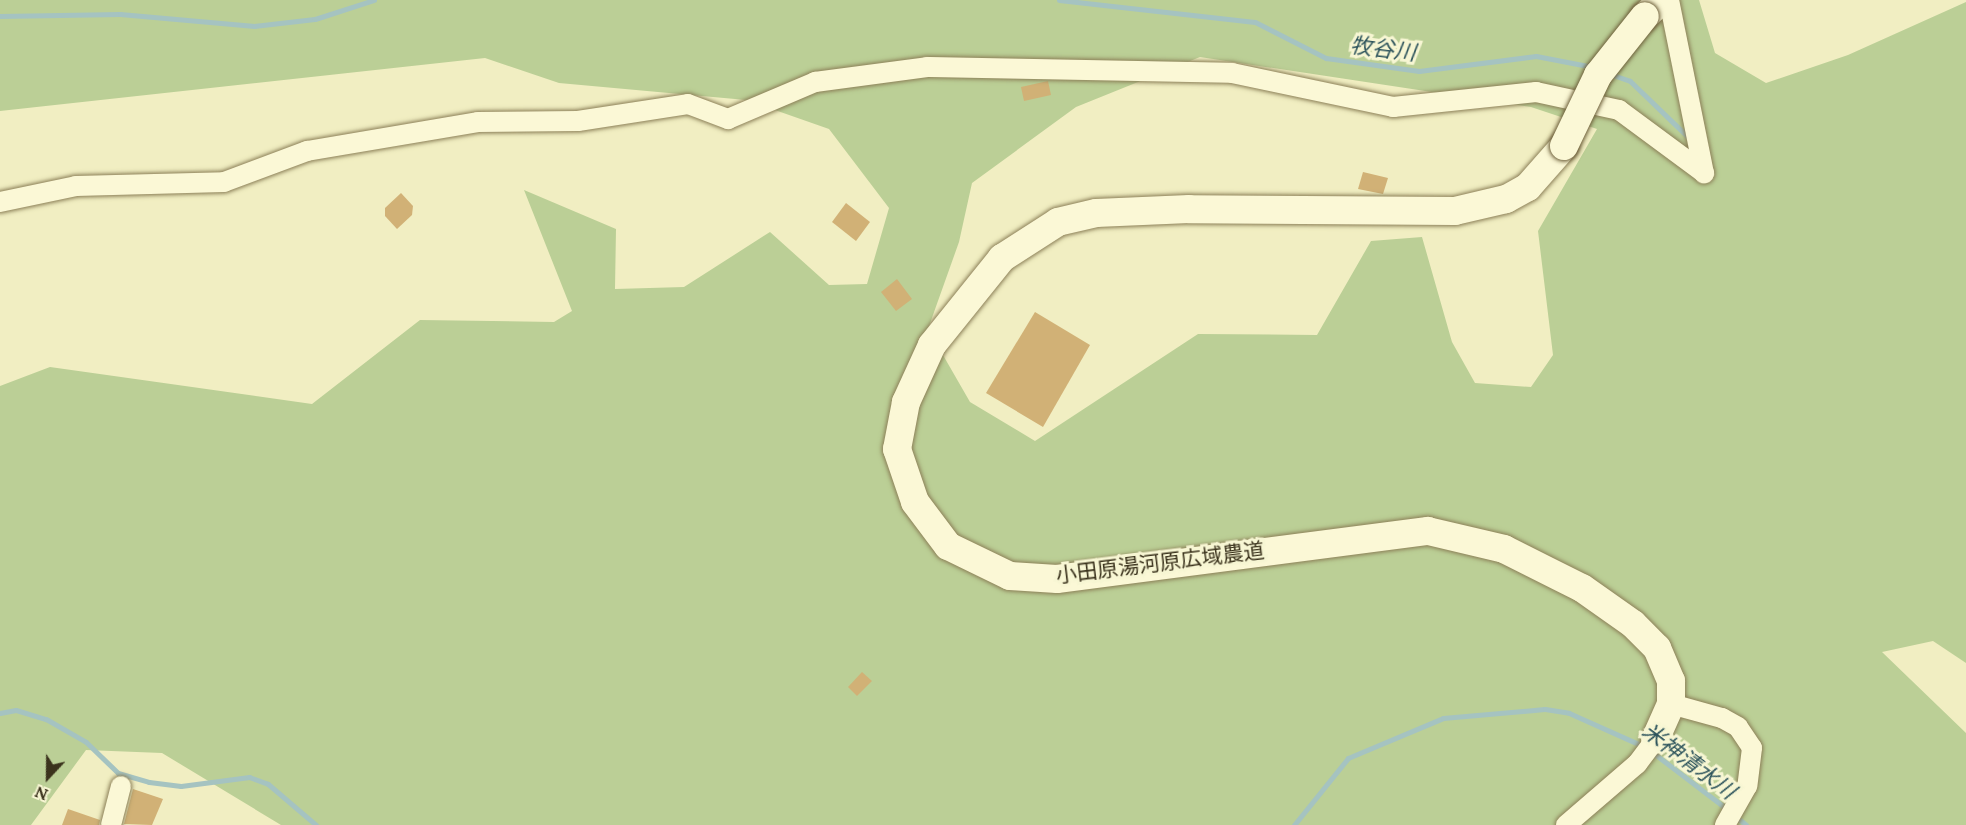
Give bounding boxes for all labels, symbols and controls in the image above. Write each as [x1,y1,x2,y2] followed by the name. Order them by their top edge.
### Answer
[1349,32,1417,66] water label: 牧谷川
[1054,538,1266,588] street label: 小田原湯河原広域農道
[1637,717,1741,805] water label: 米神清水川
[18,747,78,807] north arrow
[32,782,51,805] text: N

